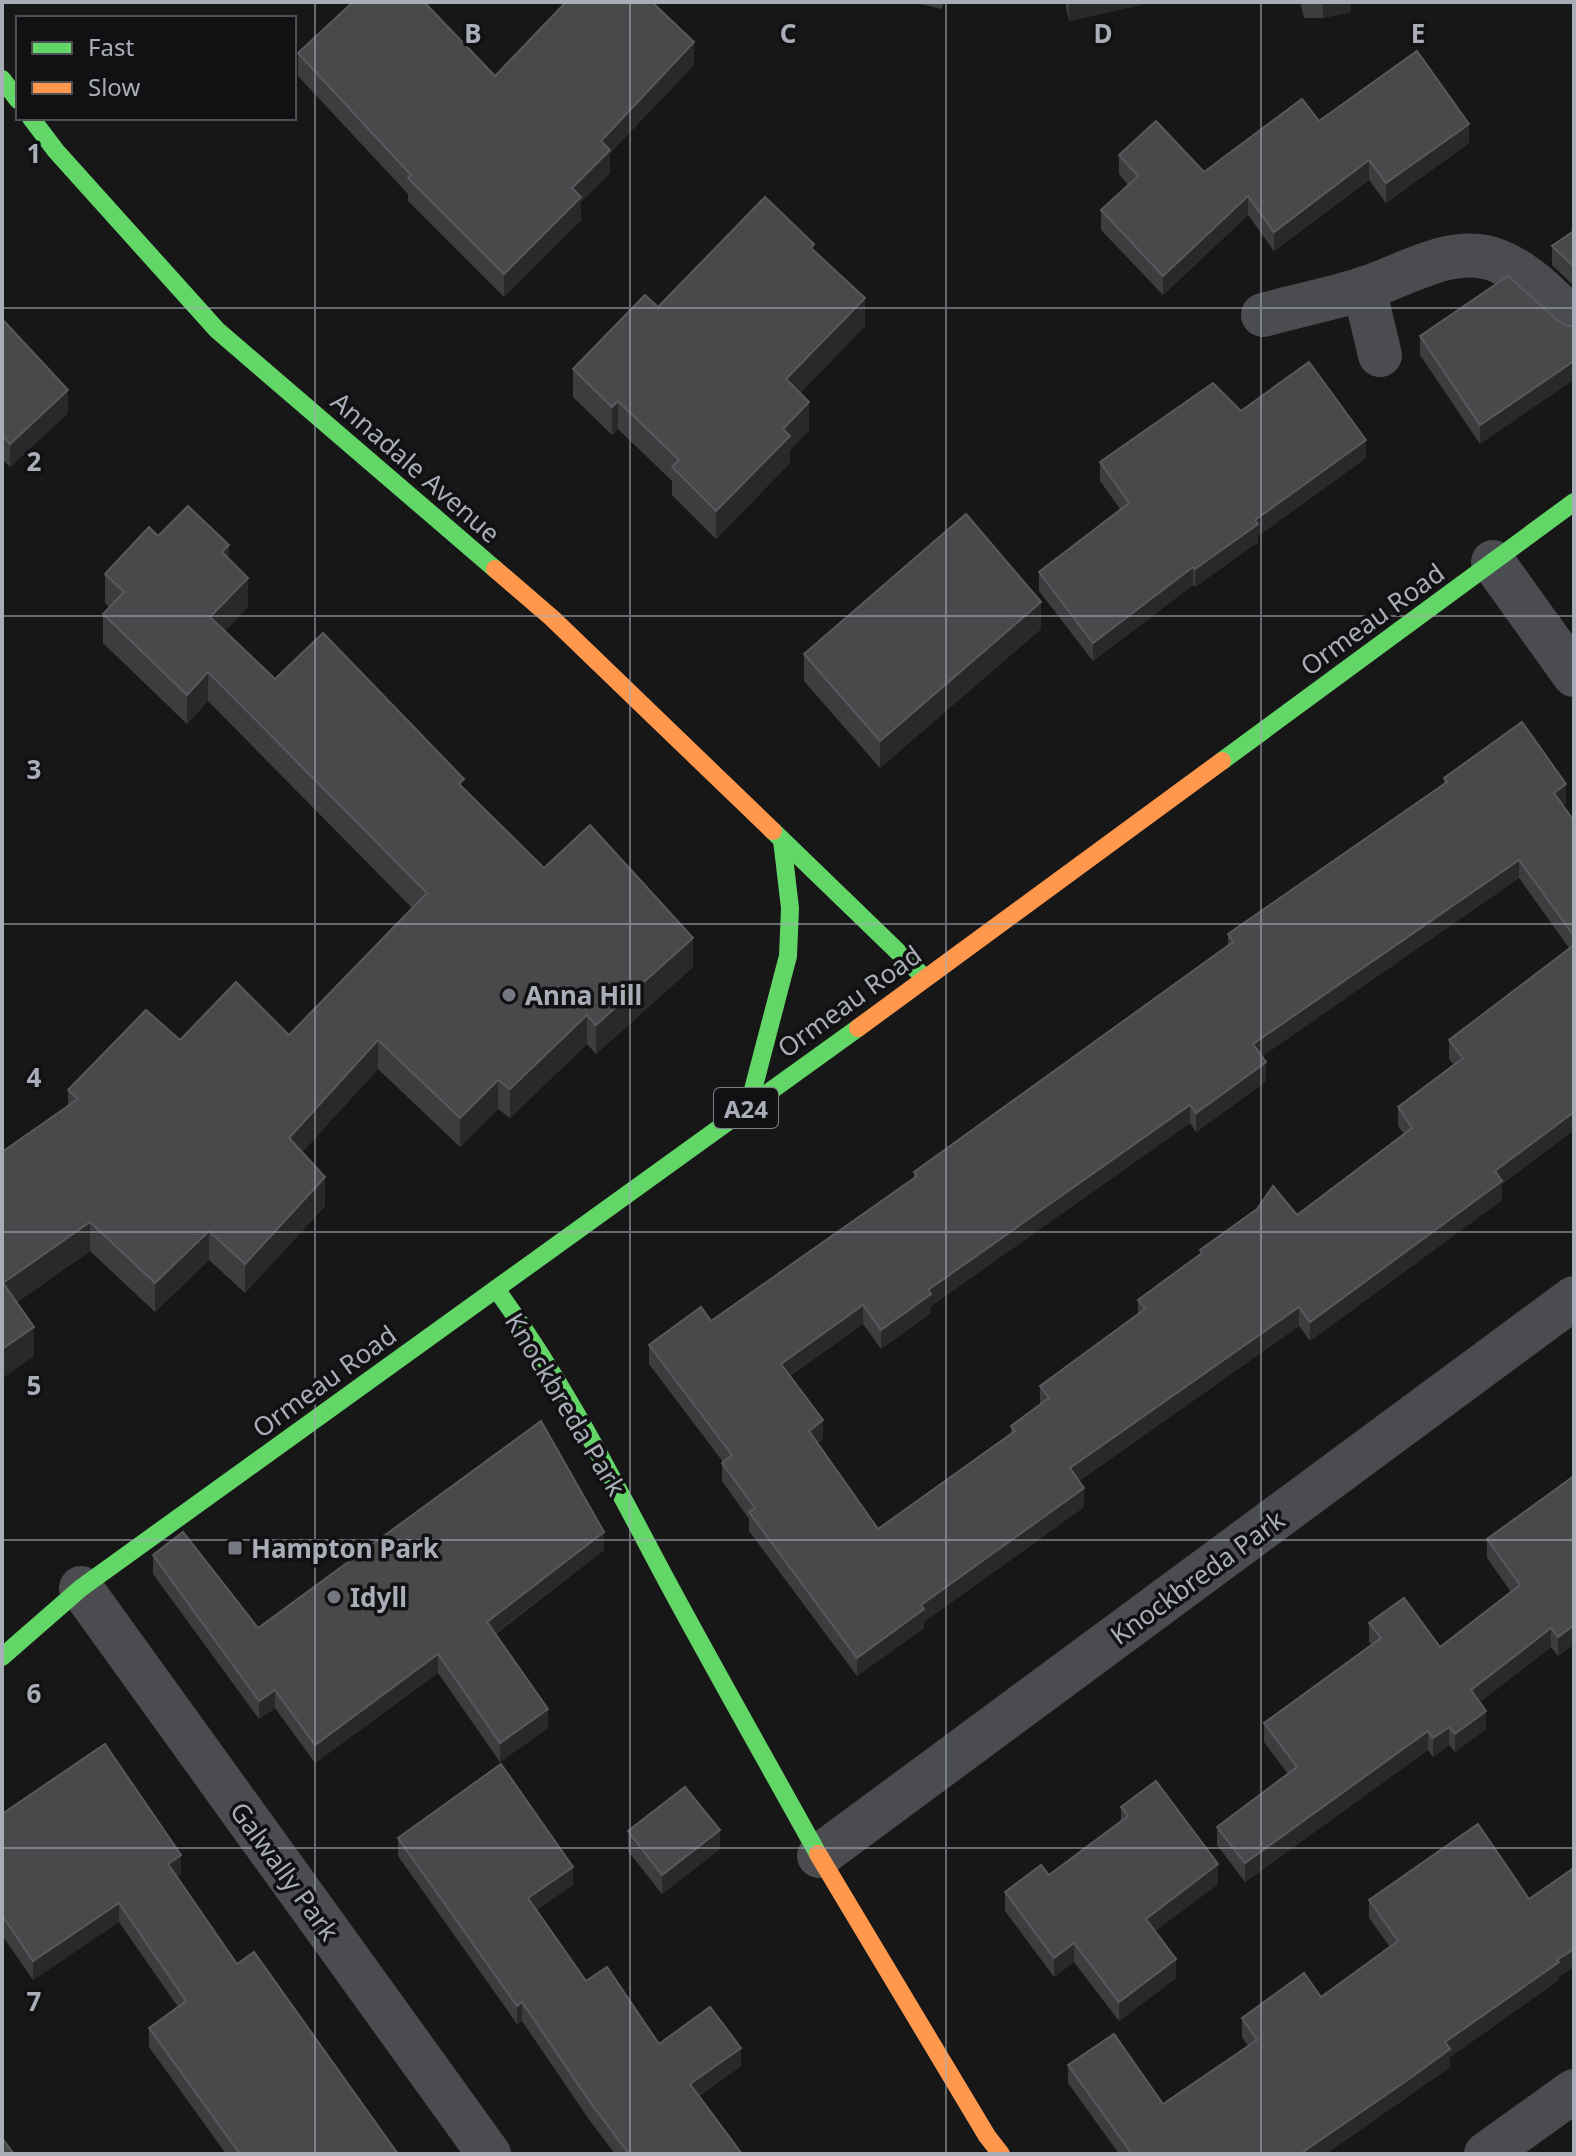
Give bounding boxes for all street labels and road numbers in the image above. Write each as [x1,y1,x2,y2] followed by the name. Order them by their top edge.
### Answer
[324,383,508,551] street label: Annadale Avenue
[1293,554,1451,684] street label: Ormeau Road
[770,936,928,1066] street label: Ormeau Road
[714,1088,778,1128] road number: A24
[497,1306,635,1502] street label: Knockbreda Park
[245,1316,403,1446] street label: Ormeau Road
[1103,1501,1292,1653] street label: Knockbreda Park
[222,1794,348,1948] street label: Galwally Park

